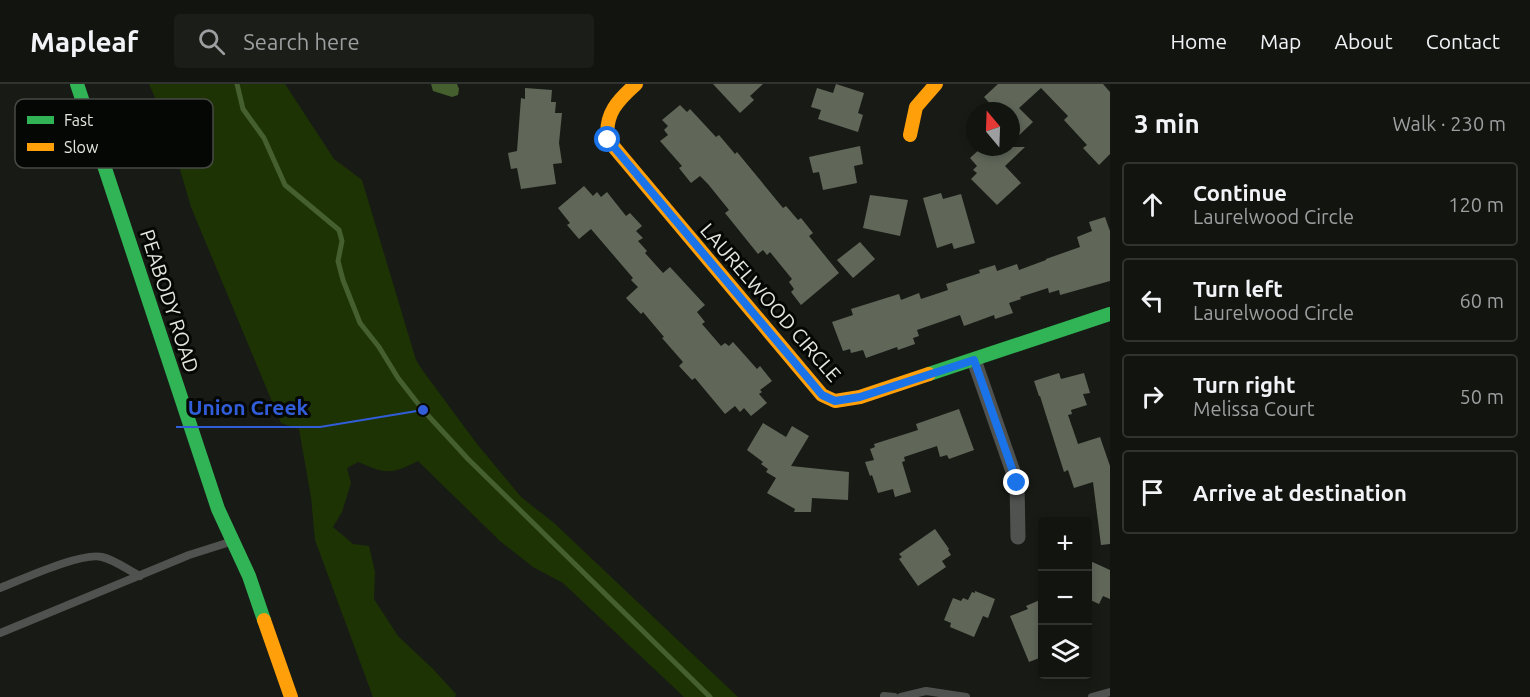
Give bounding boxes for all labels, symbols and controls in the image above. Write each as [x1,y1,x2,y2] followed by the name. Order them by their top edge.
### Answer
[174,14,594,68] search box
[195,25,228,58] icon: search
[30,26,138,57] text: Mapleaf
[243,29,360,54] text: Search here
[1170,29,1227,53] text: Home
[1260,29,1301,53] text: Map
[1334,29,1393,53] text: About
[1426,29,1500,53] text: Contact
[15,99,213,168] legend
[966,102,1020,156] north arrow
[1134,109,1200,138] text: 3 min
[64,111,94,129] text: Fast
[1393,112,1506,135] text: Walk · 230 m
[594,126,620,152] route start
[64,138,99,156] text: Slow
[1193,180,1287,205] text: Continue
[1136,188,1169,221] icon: ahead
[1448,193,1504,216] text: 120 m
[1193,205,1354,228] text: Laurelwood Circle
[696,218,846,386] street label: LAURELWOOD CIRCLE
[136,226,204,376] street label: PEABODY ROAD
[1193,276,1283,301] text: Turn left
[1136,284,1169,317] icon: left
[1460,289,1504,312] text: 60 m
[1193,301,1354,324] text: Laurelwood Circle
[1193,372,1295,397] text: Turn right
[1136,380,1169,413] icon: right
[1460,385,1504,408] text: 50 m
[176,388,320,427] callout: Union Creek
[188,395,309,419] text: Union Creek
[1193,397,1315,420] text: Melissa Court
[1003,469,1029,495] route end
[1136,476,1169,509] icon: arrive
[1193,480,1407,505] text: Arrive at destination
[1038,517,1092,679] map controls
[1038,517,1092,571] button: +
[1038,571,1092,625] button: −
[1038,625,1092,679] button: layers

